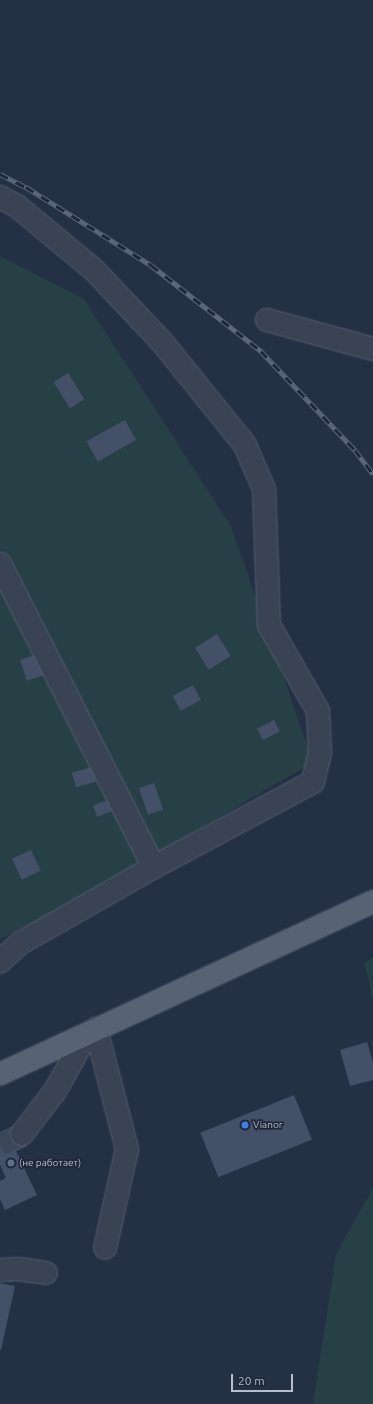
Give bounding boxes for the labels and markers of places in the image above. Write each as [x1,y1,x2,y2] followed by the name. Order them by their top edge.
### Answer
[253,1119,283,1131] place label: Vianor
[240,1120,250,1130] marker: Vianor
[19,1157,81,1169] place label: (не работает)
[6,1158,16,1168] marker: (не работает)

